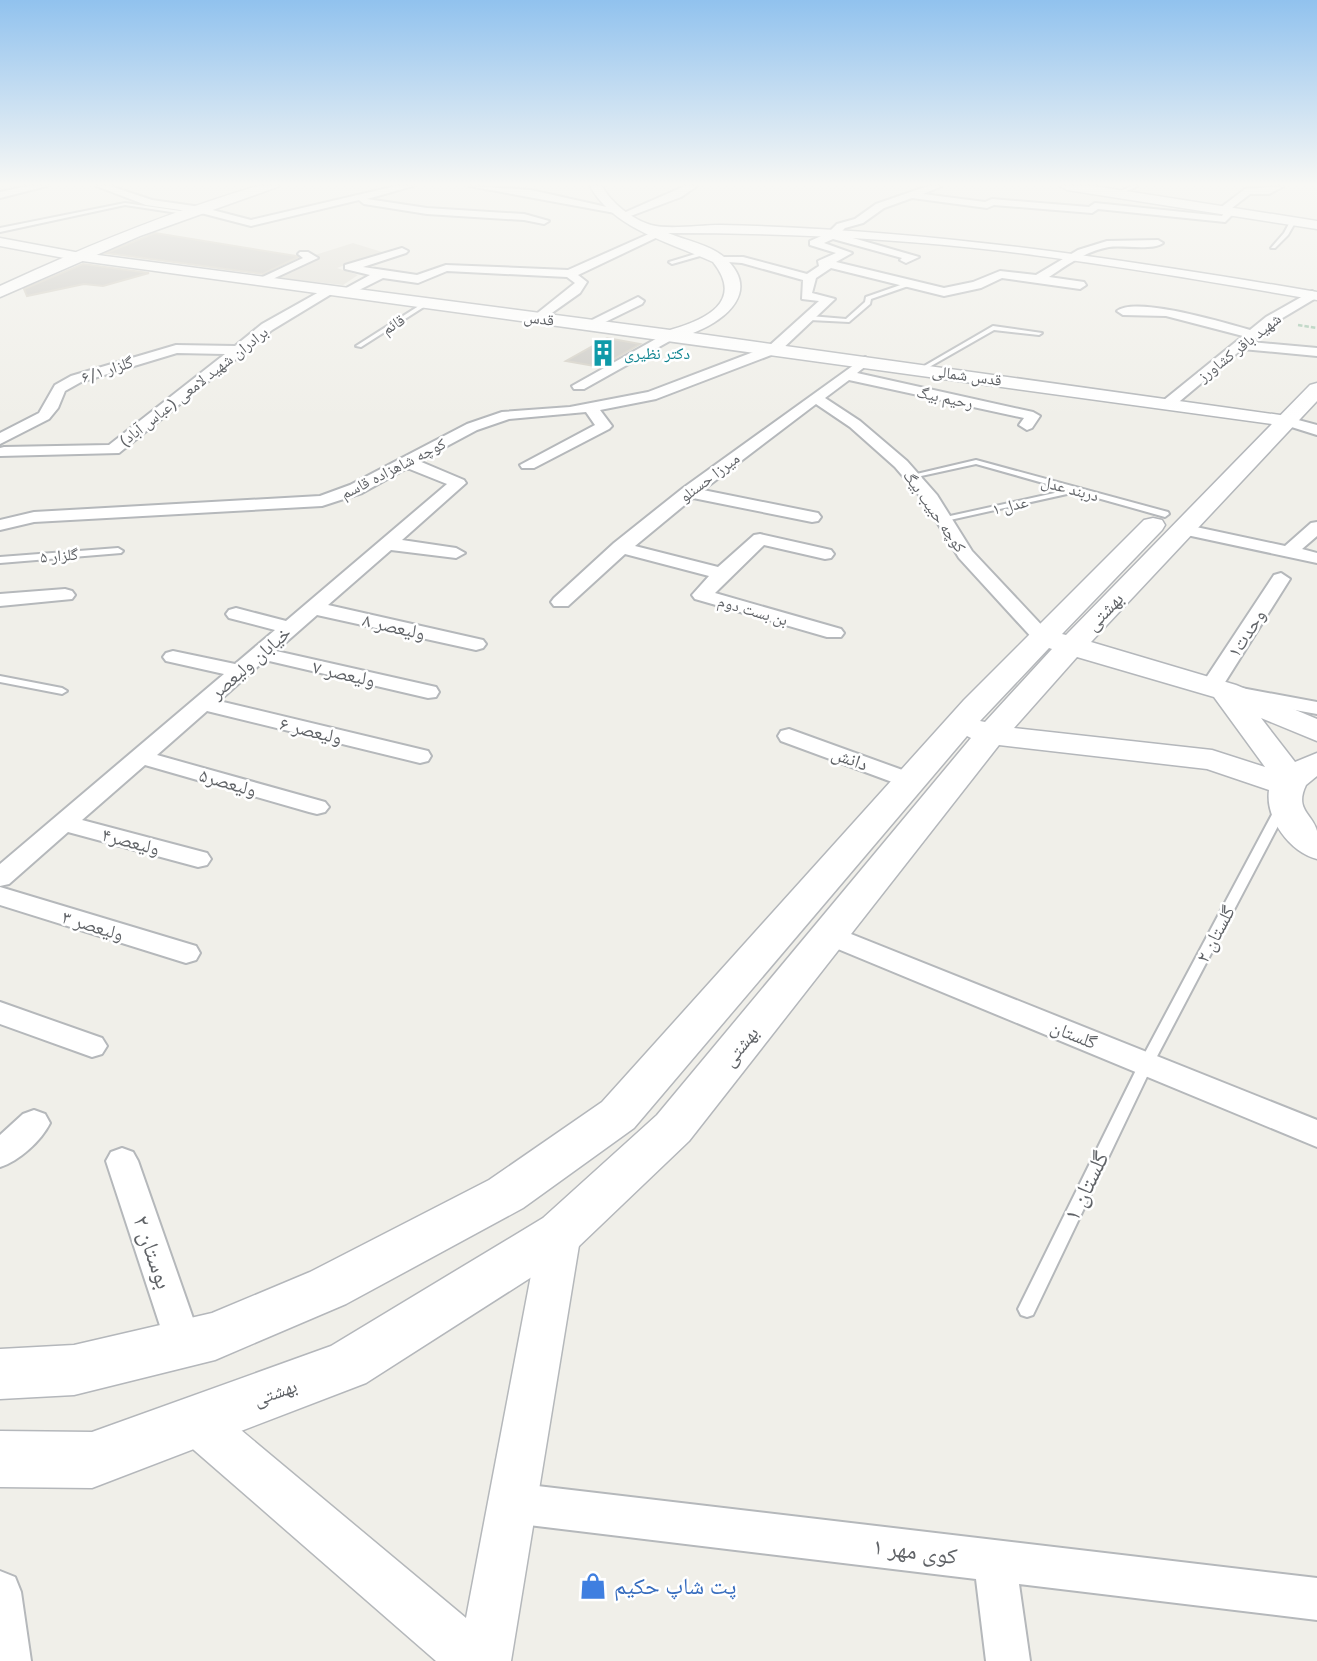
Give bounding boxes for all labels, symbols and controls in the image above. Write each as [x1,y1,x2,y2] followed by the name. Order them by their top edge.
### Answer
[523,306,555,331] street label: قدس
[1192,308,1285,387] street label: شهید باقر کشاورز
[378,309,409,340] street label: قائم
[114,322,272,451] street label: برادران شهید لامعی (عباس آباد)
[588,338,618,368] building icon: دکتر نظیری
[624,343,690,364] place label: دکتر نظیری
[79,351,136,387] street label: گلزار ۶/۱
[931,360,1003,391] street label: قدس شمالی
[915,381,975,414] street label: رحیم بیگ
[337,433,450,504] street label: کوچه شاهزاده قاسم
[675,448,743,506] street label: میرزا حسنلو
[899,466,971,556] street label: کوچه حبیب بیگ
[1039,471,1101,506] street label: دربند عدل
[990,491,1030,520] street label: عدل ۱
[39,543,79,567] street label: گلزار ۵
[1080,586,1128,636] street label: بهشتی
[715,590,790,630] street label: بن بست دوم
[1221,604,1271,662] street label: وحدت۱
[360,607,428,645] street label: ولیعصر ۸
[204,620,296,704] street label: خیابان ولیعصر
[310,654,378,692] street label: ولیعصر ۷
[277,711,345,749] street label: ولیعصر ۶
[829,740,872,776] street label: دانش
[197,762,259,802] street label: ولیعصر۵
[100,822,162,860] street label: ولیعصر۴
[1190,901,1240,967] street label: گلستان ۲
[59,904,127,946] street label: ولیعصر ۳
[1047,1014,1101,1054] street label: گلستان
[717,1021,763,1071] street label: بهشتی
[1056,1146,1115,1225] street label: گلستان ۱
[127,1211,180,1292] street label: بوستان ۲
[250,1373,300,1411] street label: بهشتی
[871,1531,959,1570] street label: کوی مهر ۱
[578,1571,608,1601] shop icon: پت شاپ حکیم
[614,1571,737,1602] place label: پت شاپ حکیم

